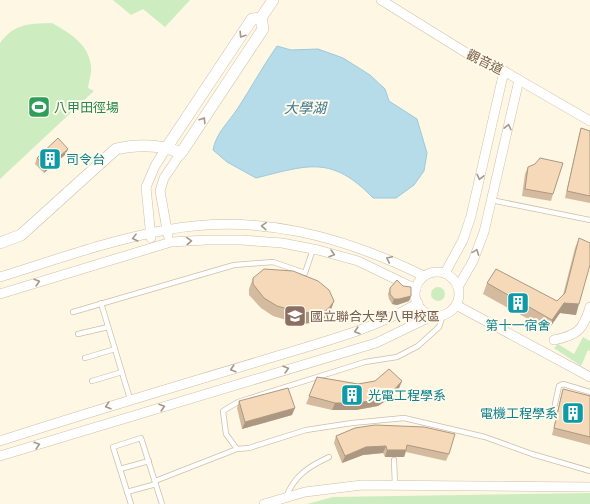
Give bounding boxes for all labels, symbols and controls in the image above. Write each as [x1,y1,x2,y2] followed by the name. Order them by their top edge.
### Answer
[239,31,247,38] one-way arrow
[464,47,506,77] street label: 觀音道
[26,94,52,120] sports icon: 八甲田徑場
[54,100,119,115] place label: 八甲田徑場
[284,100,328,116] water label: 大學湖
[198,118,205,125] one-way arrow
[504,123,512,130] one-way arrow
[37,146,63,172] building icon: 司令台
[66,152,105,167] place label: 司令台
[477,174,485,181] one-way arrow
[261,222,267,231] one-way arrow
[132,233,138,241] one-way arrow
[186,236,192,245] one-way arrow
[329,249,335,257] one-way arrow
[472,249,480,256] one-way arrow
[385,256,393,264] one-way arrow
[34,278,41,287] one-way arrow
[505,290,531,316] building icon: 第十一宿舍
[282,303,308,329] school or university icon: 國立聯合大學八甲校區
[310,309,440,324] place label: 國立聯合大學八甲校區
[485,318,551,333] place label: 第十一宿舍
[354,326,361,335] one-way arrow
[229,365,236,373] one-way arrow
[282,365,289,374] one-way arrow
[339,382,365,408] building icon: 光電工程學系
[368,388,446,403] place label: 光電工程學系
[560,400,586,426] building icon: 電機工程學系
[105,401,112,410] one-way arrow
[158,403,165,412] one-way arrow
[480,406,558,421] place label: 電機工程學系
[34,441,41,450] one-way arrow

